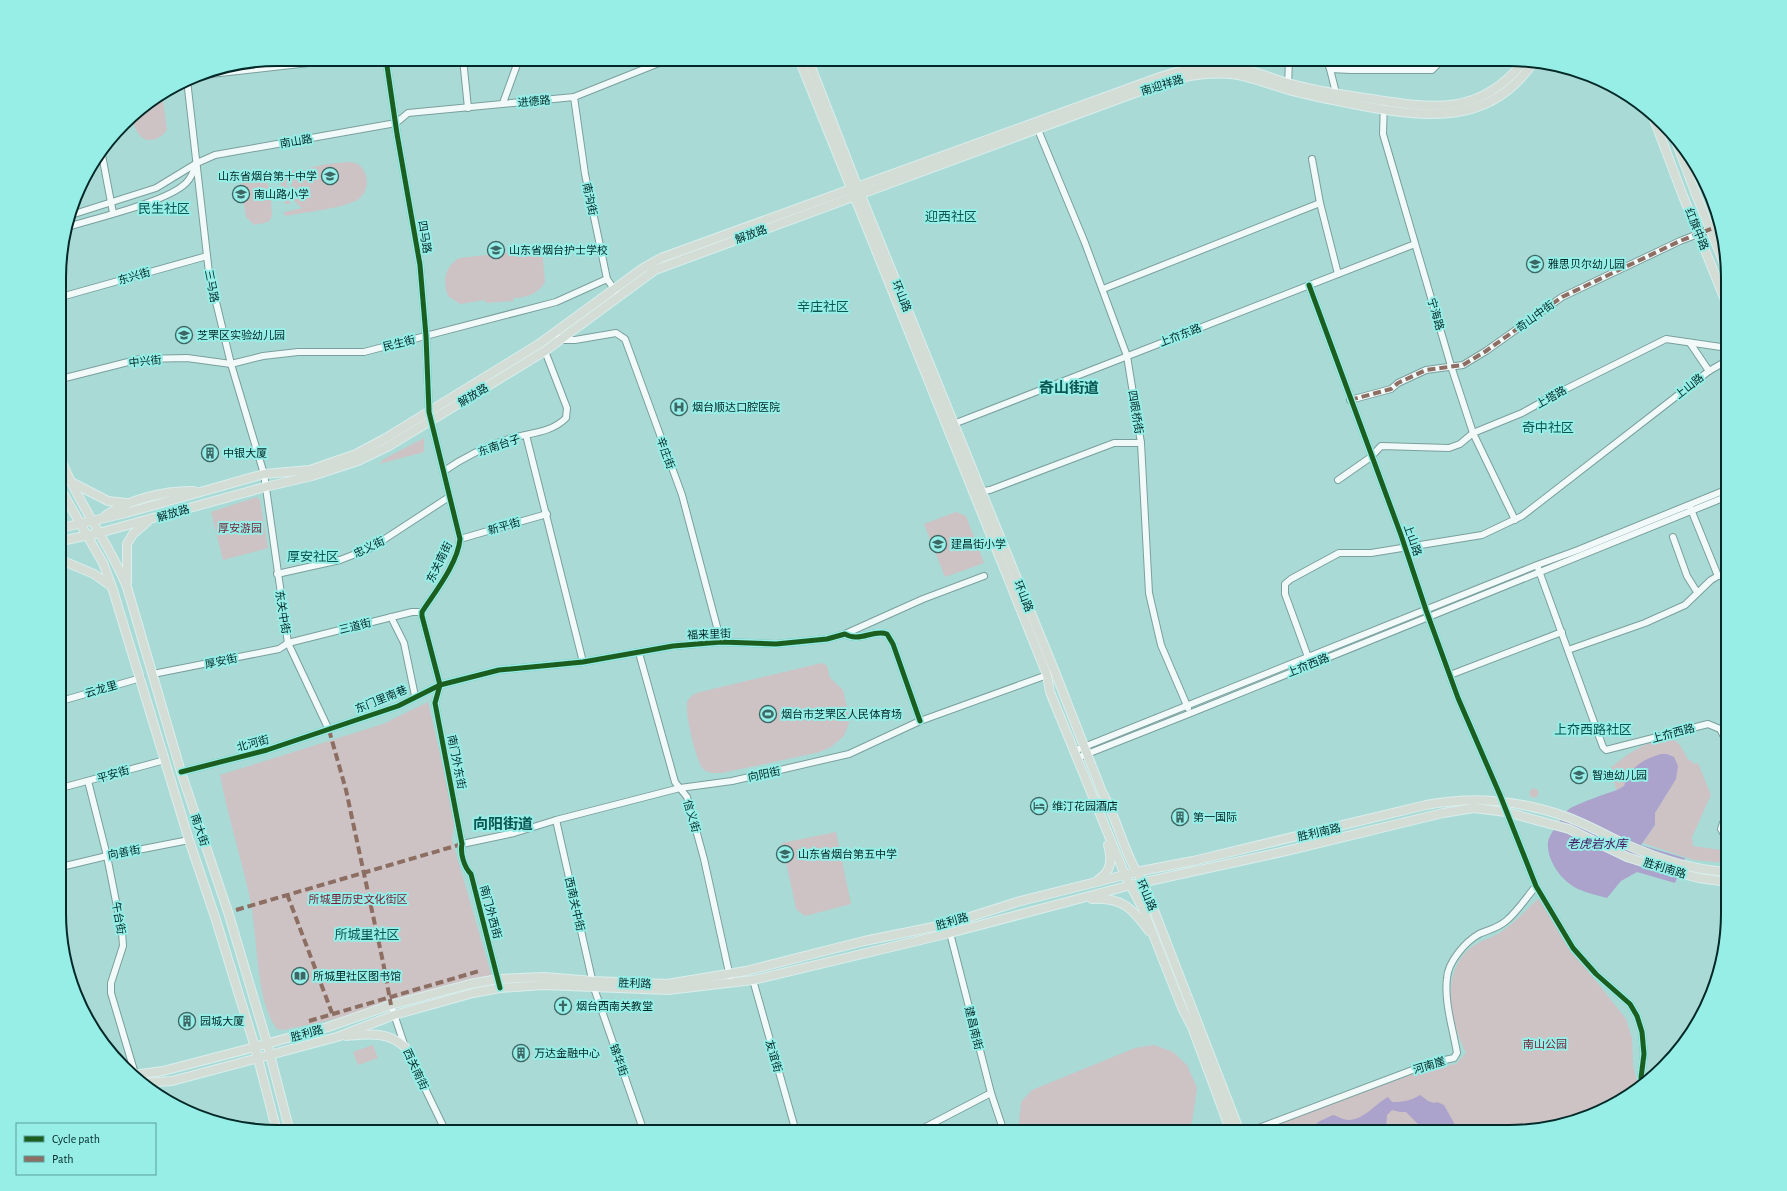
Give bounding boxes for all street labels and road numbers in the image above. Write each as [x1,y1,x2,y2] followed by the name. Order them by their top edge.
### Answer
[1139,73,1185,97] street label: 南迎祥路
[517,94,551,108] street label: 进德路
[279,132,313,150] street label: 南山路
[581,182,599,216] street label: 南沟街
[1683,206,1711,252] street label: 红旗中路
[416,220,434,254] street label: 四马路
[733,223,769,245] street label: 解放路
[116,266,152,286] street label: 东兴街
[203,269,221,303] street label: 三马路
[890,278,914,314] street label: 环山路
[1426,296,1446,332] street label: 宁海路
[1514,298,1556,334] street label: 奇山中街
[1157,322,1203,348] street label: 上夼东路
[382,333,416,353] street label: 民生街
[128,353,162,369] street label: 中兴街
[1672,371,1706,401] street label: 上山路
[456,381,490,409] street label: 解放路
[1534,384,1568,410] street label: 上塔路
[1127,389,1145,435] street label: 四眼桥街
[476,432,522,458] street label: 东南台子
[655,435,677,471] street label: 辛庄街
[155,503,191,523] street label: 解放路
[486,516,522,536] street label: 新平街
[1402,522,1424,558] street label: 上山路
[352,534,386,560] street label: 忠义街
[424,540,454,584] street label: 东关南街
[1012,578,1036,614] street label: 环山路
[274,589,292,635] street label: 东关中街
[338,616,372,636] street label: 三道街
[687,627,731,641] street label: 福来里街
[1285,651,1331,679] street label: 上夼西路
[204,652,238,670] street label: 厚安街
[83,679,119,699] street label: 云龙里
[353,683,409,715] street label: 东门里南巷
[1650,722,1696,744] street label: 上夼西路
[236,733,270,753] street label: 北河街
[446,734,468,790] street label: 南门外东街
[95,764,131,784] street label: 平安街
[747,765,781,783] street label: 向阳街
[682,798,702,834] street label: 信义街
[189,812,211,848] street label: 南大街
[1296,821,1342,843] street label: 胜利南路
[107,843,141,861] street label: 向善街
[1642,856,1688,880] street label: 胜利南路
[563,876,587,932] street label: 西南关中街
[1135,877,1159,913] street label: 环山路
[478,884,504,940] street label: 南门外西街
[110,901,128,935] street label: 午台街
[934,911,970,931] street label: 胜利路
[618,976,652,990] street label: 胜利路
[963,1005,985,1051] street label: 建昌南街
[290,1023,324,1043] street label: 胜利路
[764,1038,784,1074] street label: 友谊街
[608,1042,630,1078] street label: 锦华街
[401,1047,431,1091] street label: 西关南街
[1411,1054,1447,1076] street label: 河南崖

